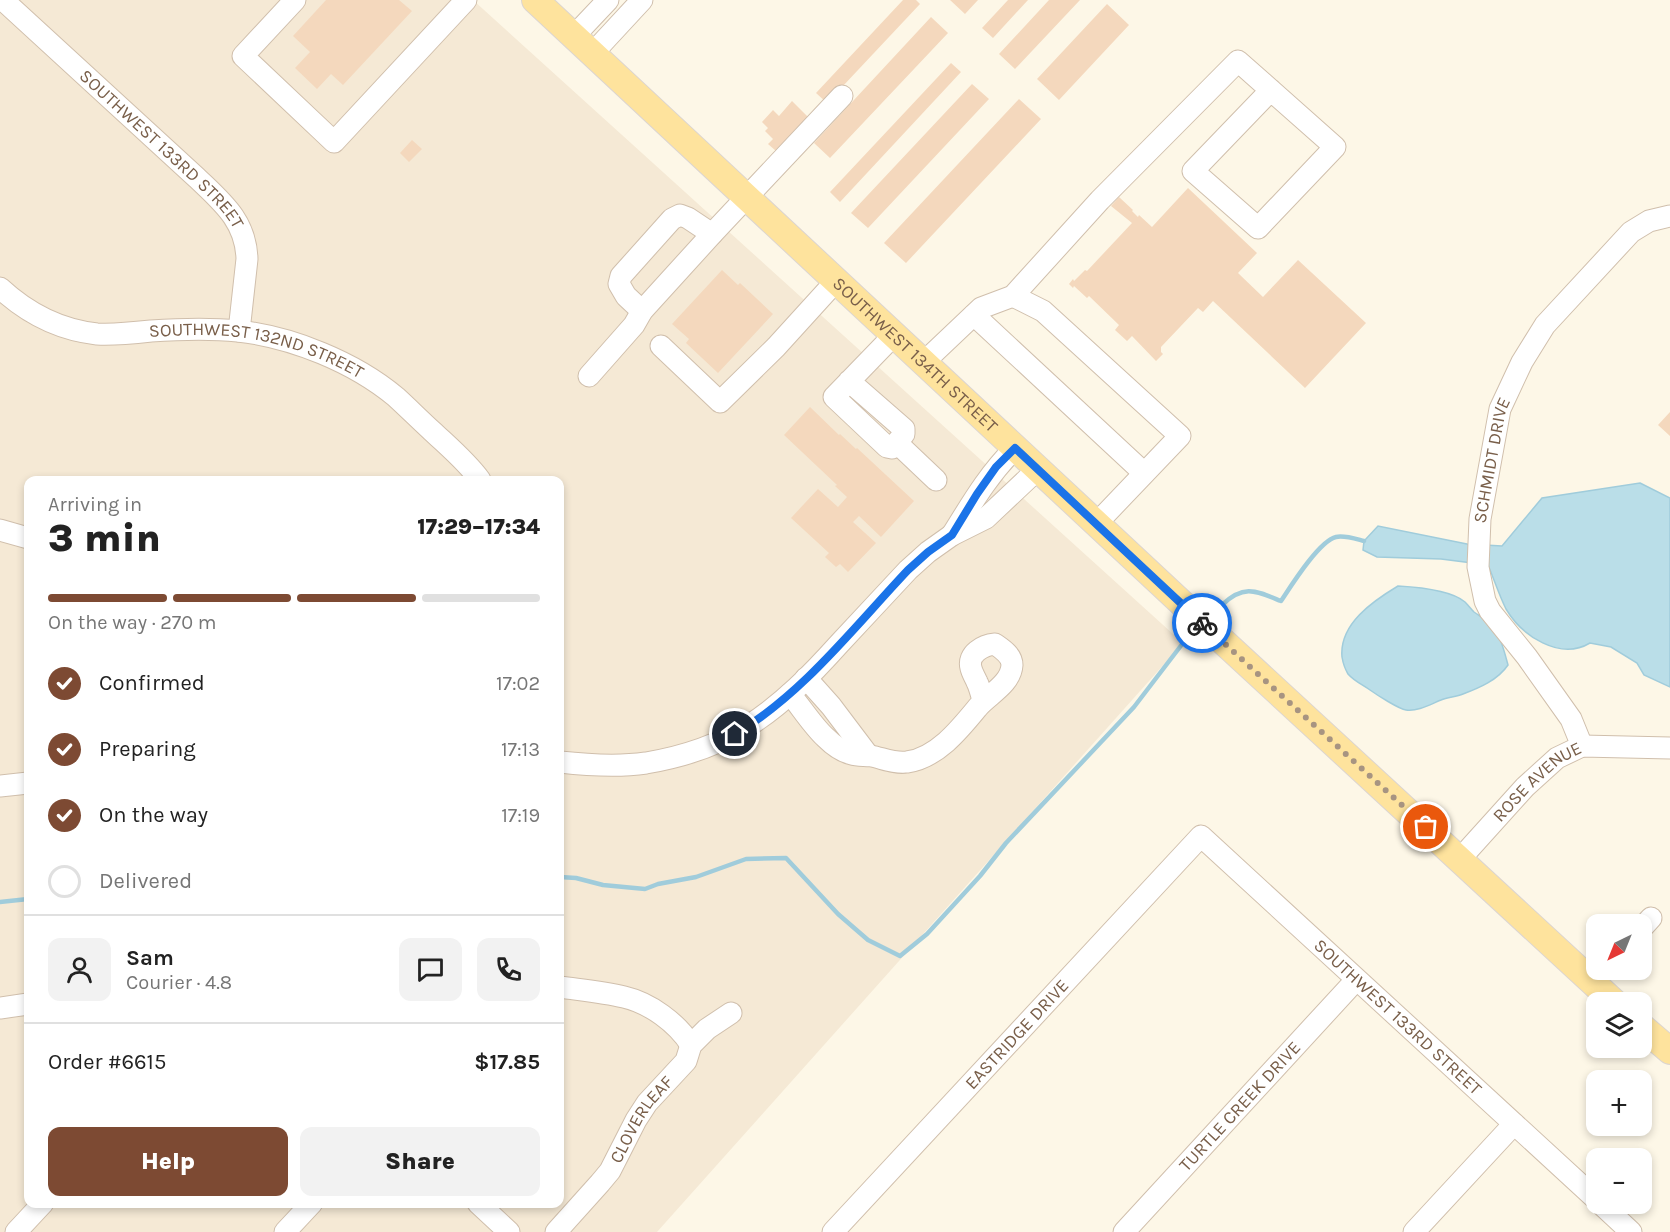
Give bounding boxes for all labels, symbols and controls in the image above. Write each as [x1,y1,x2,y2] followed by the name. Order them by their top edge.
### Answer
[75,65,249,232] street label: SOUTHWEST 133RD STREET
[828,272,1003,437] street label: SOUTHWEST 134TH STREET
[148,318,368,383] street label: SOUTHWEST 132ND STREET
[1468,394,1515,525] street label: SCHMIDT DRIVE
[48,493,142,516] text: Arriving in
[417,514,540,540] text: 17:29–17:34
[48,515,161,561] text: 3 min
[1172,593,1232,653] courier
[1186,607,1219,640] icon: bike
[48,611,217,634] text: On the way · 270 m
[48,667,81,700] icon: check
[99,670,205,696] text: Confirmed
[496,672,540,695] text: 17:02
[709,708,760,759] pin
[718,717,751,750] icon: home
[48,733,81,766] icon: check
[99,736,196,762] text: Preparing
[1488,737,1585,826] street label: ROSE AVENUE
[501,738,540,761] text: 17:13
[48,799,81,832] icon: check
[1400,801,1451,852] pin
[99,802,208,828] text: On the way
[501,804,540,827] text: 17:19
[1409,810,1442,843] icon: bag
[99,868,192,894] text: Delivered
[1586,914,1652,980] north arrow
[1586,914,1652,1214] map controls
[1309,934,1486,1100] street label: SOUTHWEST 133RD STREET
[48,938,111,1001] button: person
[399,938,462,1001] button: chat
[477,938,540,1001] button: phone
[126,945,174,971] text: Sam
[126,971,232,994] text: Courier · 4.8
[960,975,1073,1094] street label: EASTRIDGE DRIVE
[1586,992,1652,1058] button: layers
[1174,1036,1305,1176] street label: TURTLE CREEK DRIVE
[48,1049,166,1075] text: Order #6615
[474,1049,540,1075] text: $17.85
[1586,1070,1652,1136] button: +
[605,1071,678,1167] street label: CLOVERLEAF
[48,1127,288,1196] button: Help
[300,1127,540,1196] button: Share
[1586,1148,1652,1214] button: −

